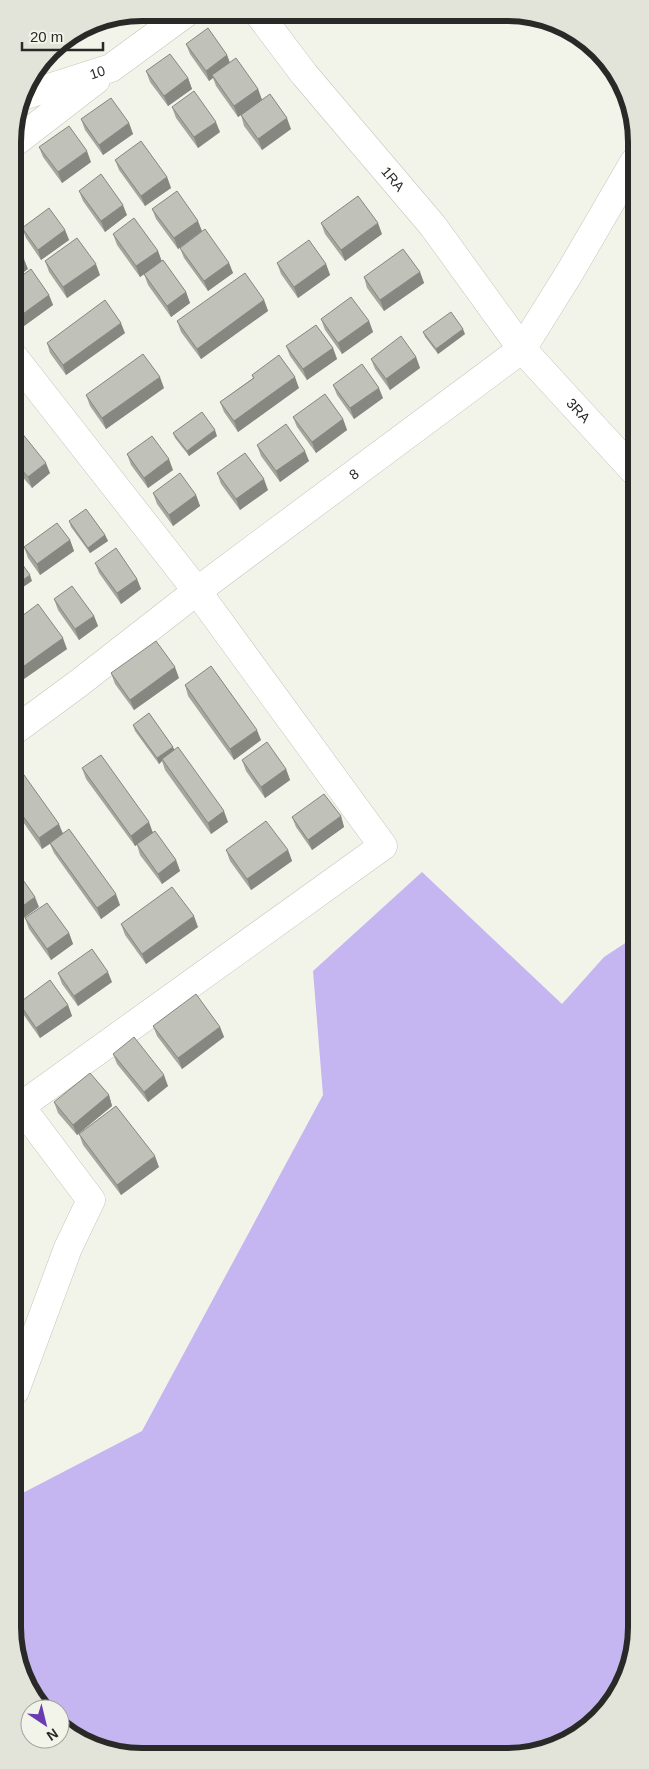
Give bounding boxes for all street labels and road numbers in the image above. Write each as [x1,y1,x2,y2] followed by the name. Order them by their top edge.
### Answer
[87,62,107,82] street label: 10
[378,163,408,195] street label: 1RA
[563,395,594,426] street label: 3RA
[346,465,362,483] street label: 8

